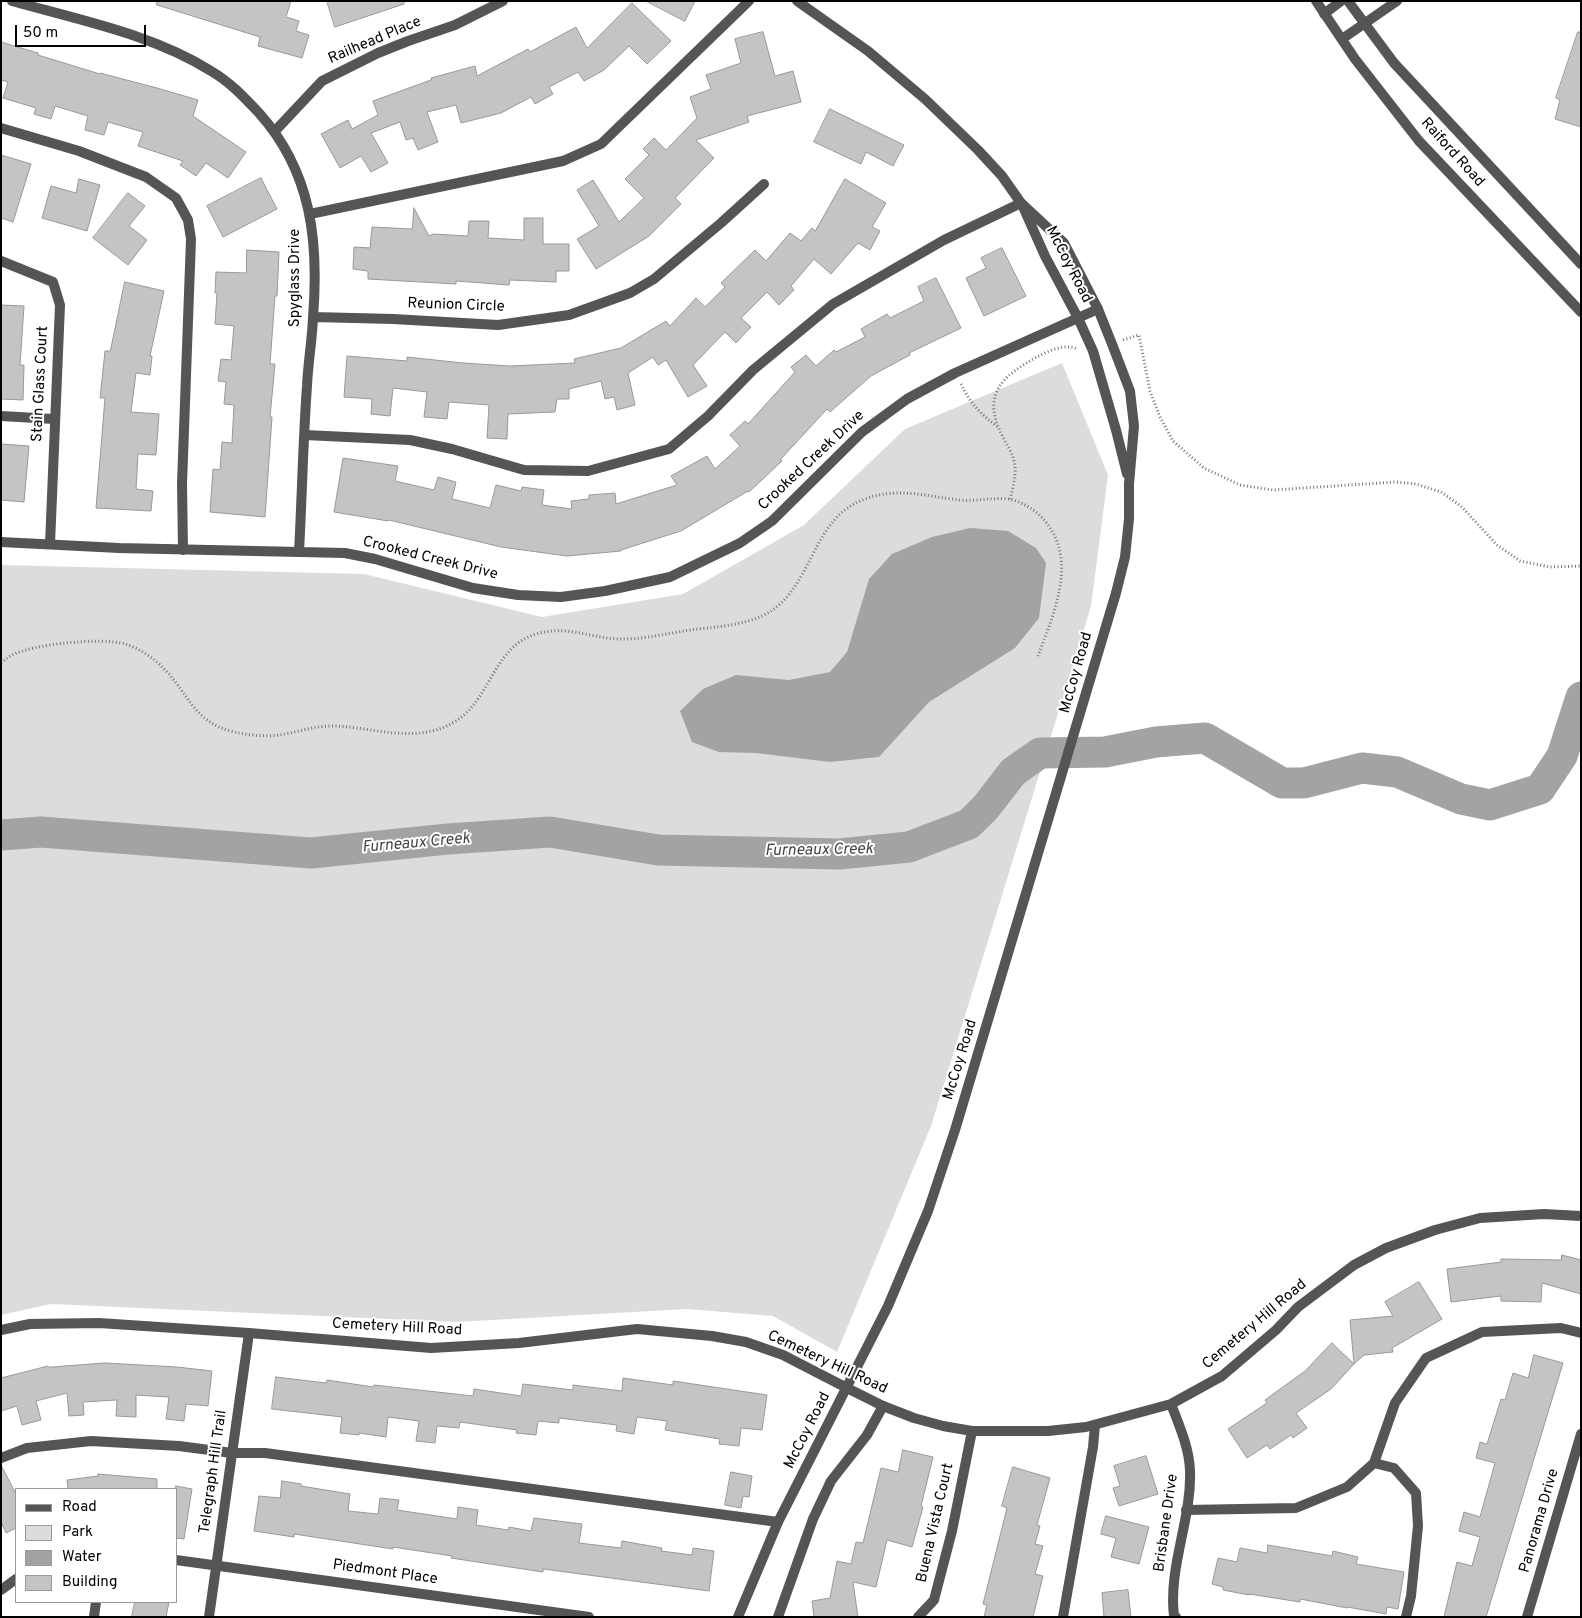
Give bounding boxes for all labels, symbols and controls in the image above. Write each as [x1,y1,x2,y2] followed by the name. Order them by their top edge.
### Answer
[326,13,424,69] street label: Railhead Place
[18,15,149,47] scale bar
[23,24,58,43] text: 50 m
[1416,115,1488,191] street label: Raiford Road
[1041,224,1095,306] street label: McCoy Road
[287,229,305,327] street label: Spyglass Drive
[407,295,505,317] street label: Reunion Circle
[29,326,53,442] street label: Stain Glass Court
[755,407,869,515] street label: Crooked Creek Drive
[361,534,499,584] street label: Crooked Creek Drive
[1057,630,1097,716] street label: McCoy Road
[361,830,471,858] water label: Furneaux Creek
[765,840,873,862] water label: Furneaux Creek
[940,1017,982,1103] street label: McCoy Road
[1199,1276,1311,1374] street label: Cemetery Hill Road
[331,1316,463,1340] street label: Cemetery Hill Road
[764,1327,890,1399] street label: Cemetery Hill Road
[781,1390,835,1472] street label: McCoy Road
[196,1409,232,1535] street label: Telegraph Hill Trail
[913,1461,959,1585] street label: Buena Vista Court
[1517,1467,1563,1575] street label: Panorama Drive
[1151,1473,1183,1573] street label: Brisbane Drive
[15,1488,178,1603] legend
[62,1498,97,1517] text: Road
[62,1523,93,1542] text: Park
[62,1548,101,1567] text: Water
[331,1557,439,1589] street label: Piedmont Place
[62,1573,117,1592] text: Building

